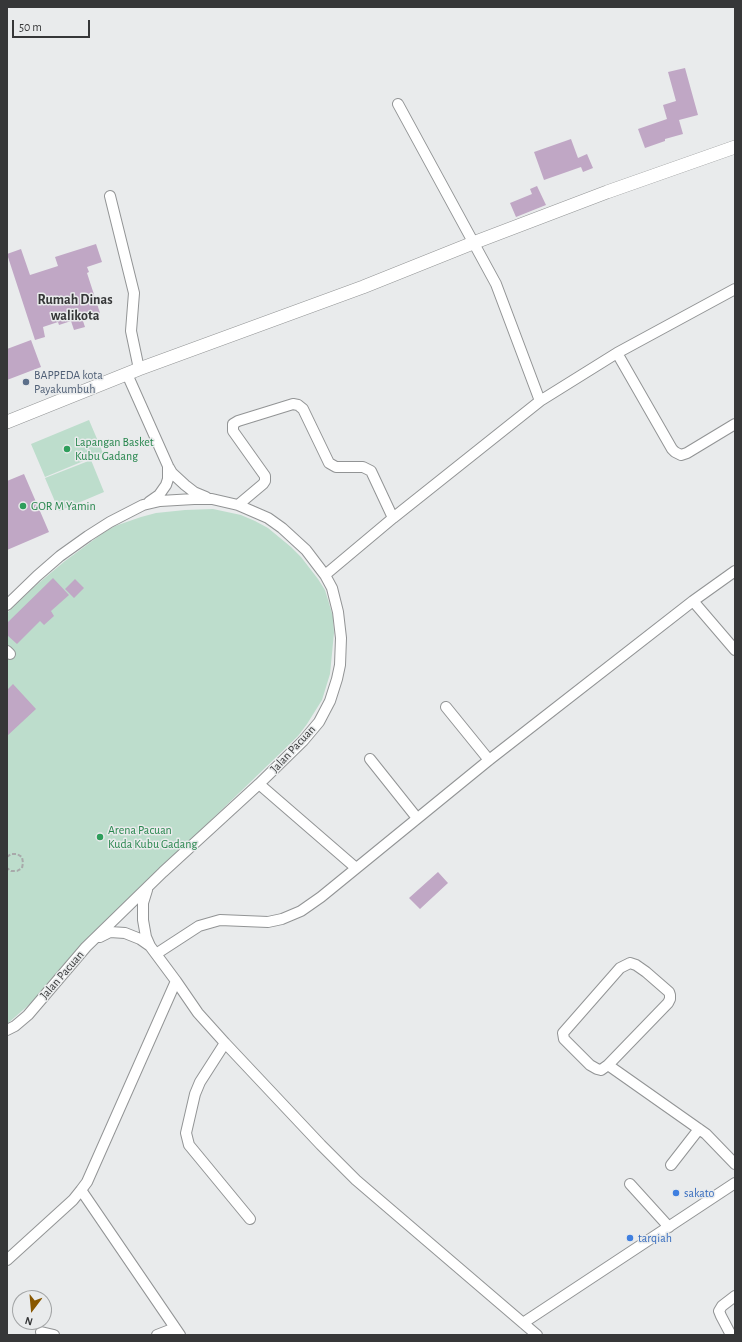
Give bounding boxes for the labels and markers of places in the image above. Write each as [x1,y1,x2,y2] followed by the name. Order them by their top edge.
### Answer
[34,368,103,396] place label: BAPPEDA kota Payakumbuh
[21,377,31,387] marker: BAPPEDA kota Payakumbuh
[75,435,154,463] place label: Lapangan Basket Kubu Gadang
[62,444,72,454] marker: Lapangan Basket Kubu Gadang
[31,499,96,513] place label: GOR M Yamin
[18,501,28,511] marker: GOR M Yamin
[108,823,197,851] place label: Arena Pacuan Kuda Kubu Gadang
[95,832,105,842] marker: Arena Pacuan Kuda Kubu Gadang
[684,1186,714,1200] place label: sakato
[671,1188,681,1198] marker: sakato
[638,1231,672,1245] place label: tarqiah
[625,1233,635,1243] marker: tarqiah

